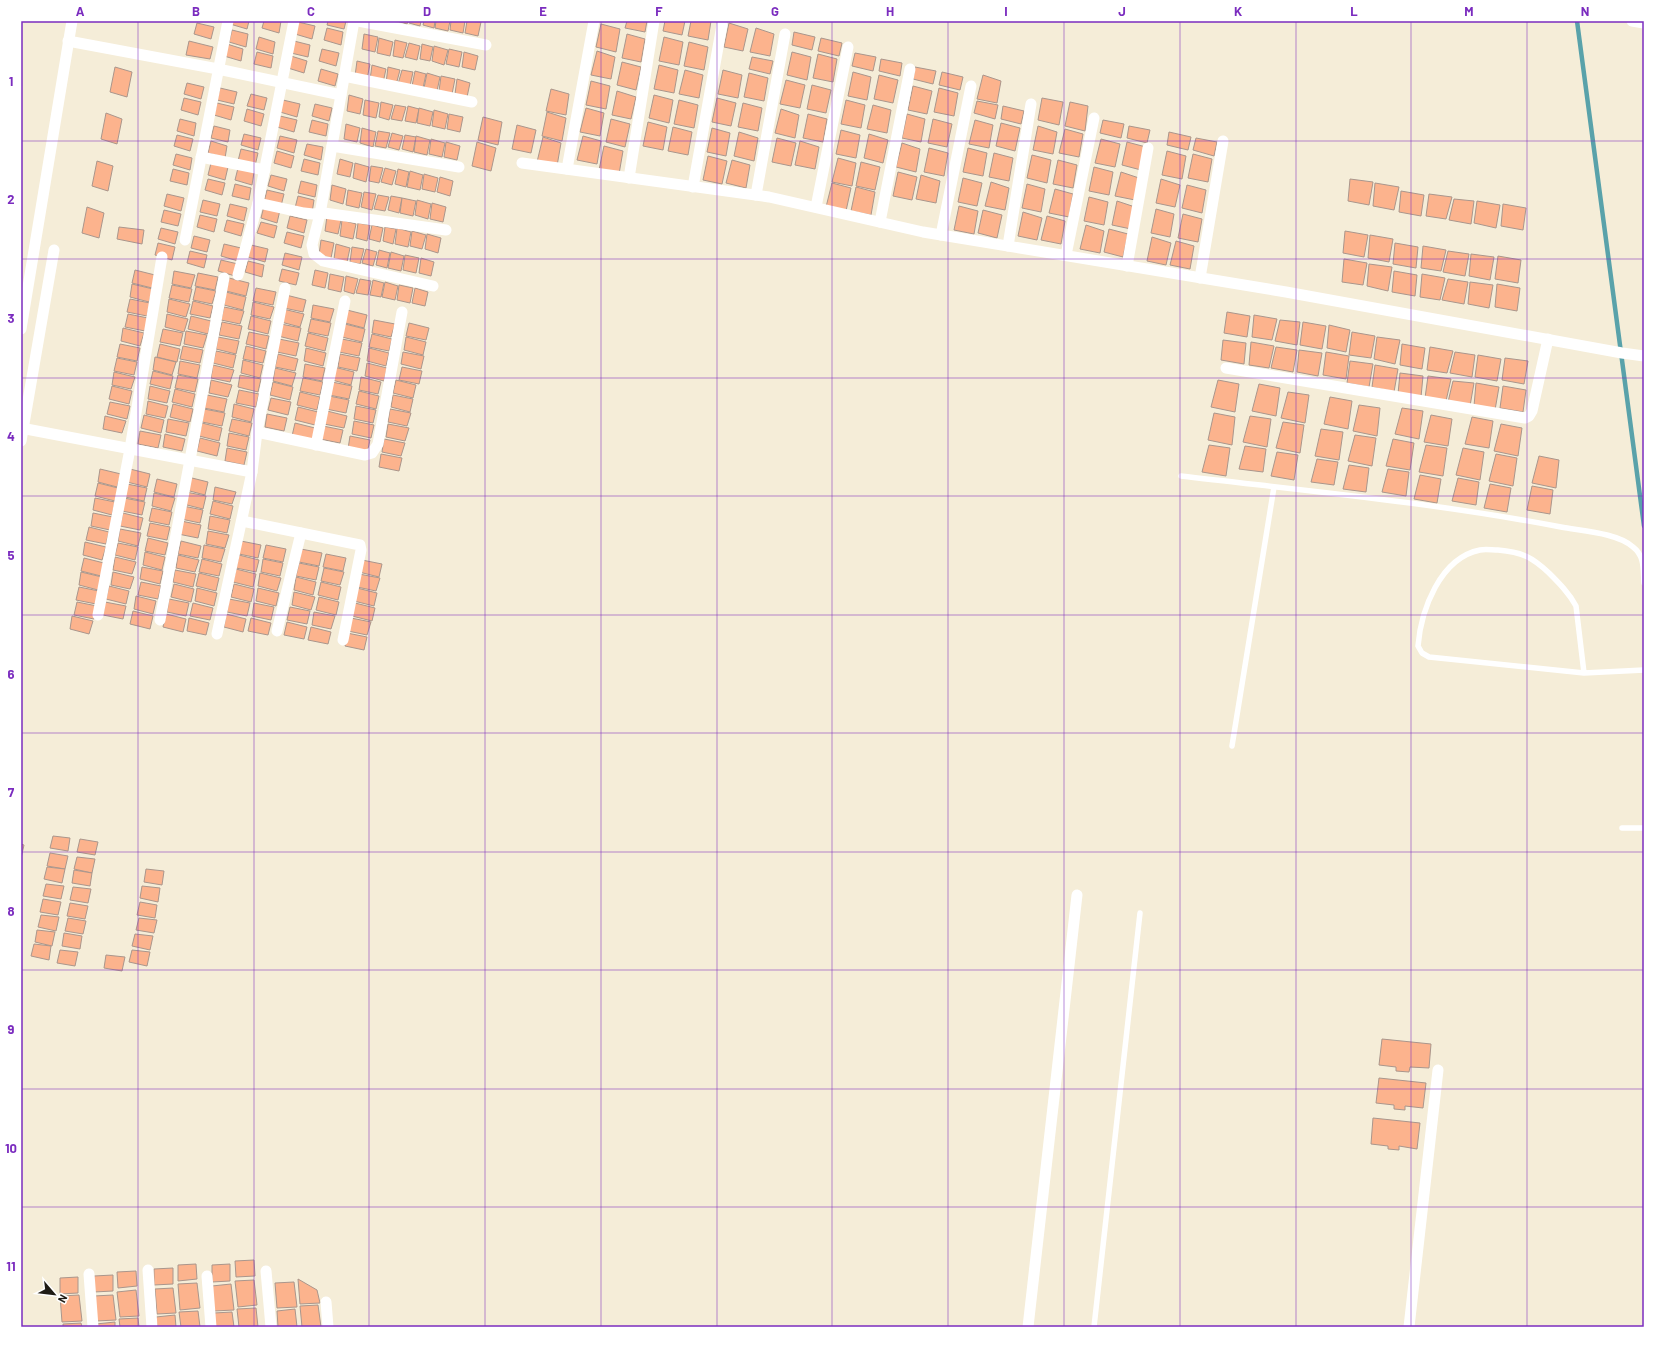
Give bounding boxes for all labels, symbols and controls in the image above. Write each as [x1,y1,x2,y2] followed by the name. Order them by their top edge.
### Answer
[76,3,85,19] text: A
[192,3,200,19] text: B
[307,3,315,19] text: C
[423,3,431,19] text: D
[539,3,547,19] text: E
[655,3,663,19] text: F
[771,3,779,19] text: G
[886,3,894,19] text: H
[1004,3,1008,19] text: I
[1118,3,1126,19] text: J
[1234,3,1242,19] text: K
[1350,3,1358,19] text: L
[1464,3,1474,19] text: M
[1581,3,1589,19] text: N
[9,73,13,89] text: 1
[7,191,15,207] text: 2
[7,310,15,326] text: 3
[7,428,15,444] text: 4
[7,547,15,563] text: 5
[8,666,15,682] text: 6
[8,784,15,800] text: 7
[7,903,15,919] text: 8
[8,1021,15,1037] text: 9
[5,1140,17,1156] text: 10
[6,1258,16,1274] text: 11
[34,1274,74,1314] north arrow
[56,1293,71,1305] text: N

